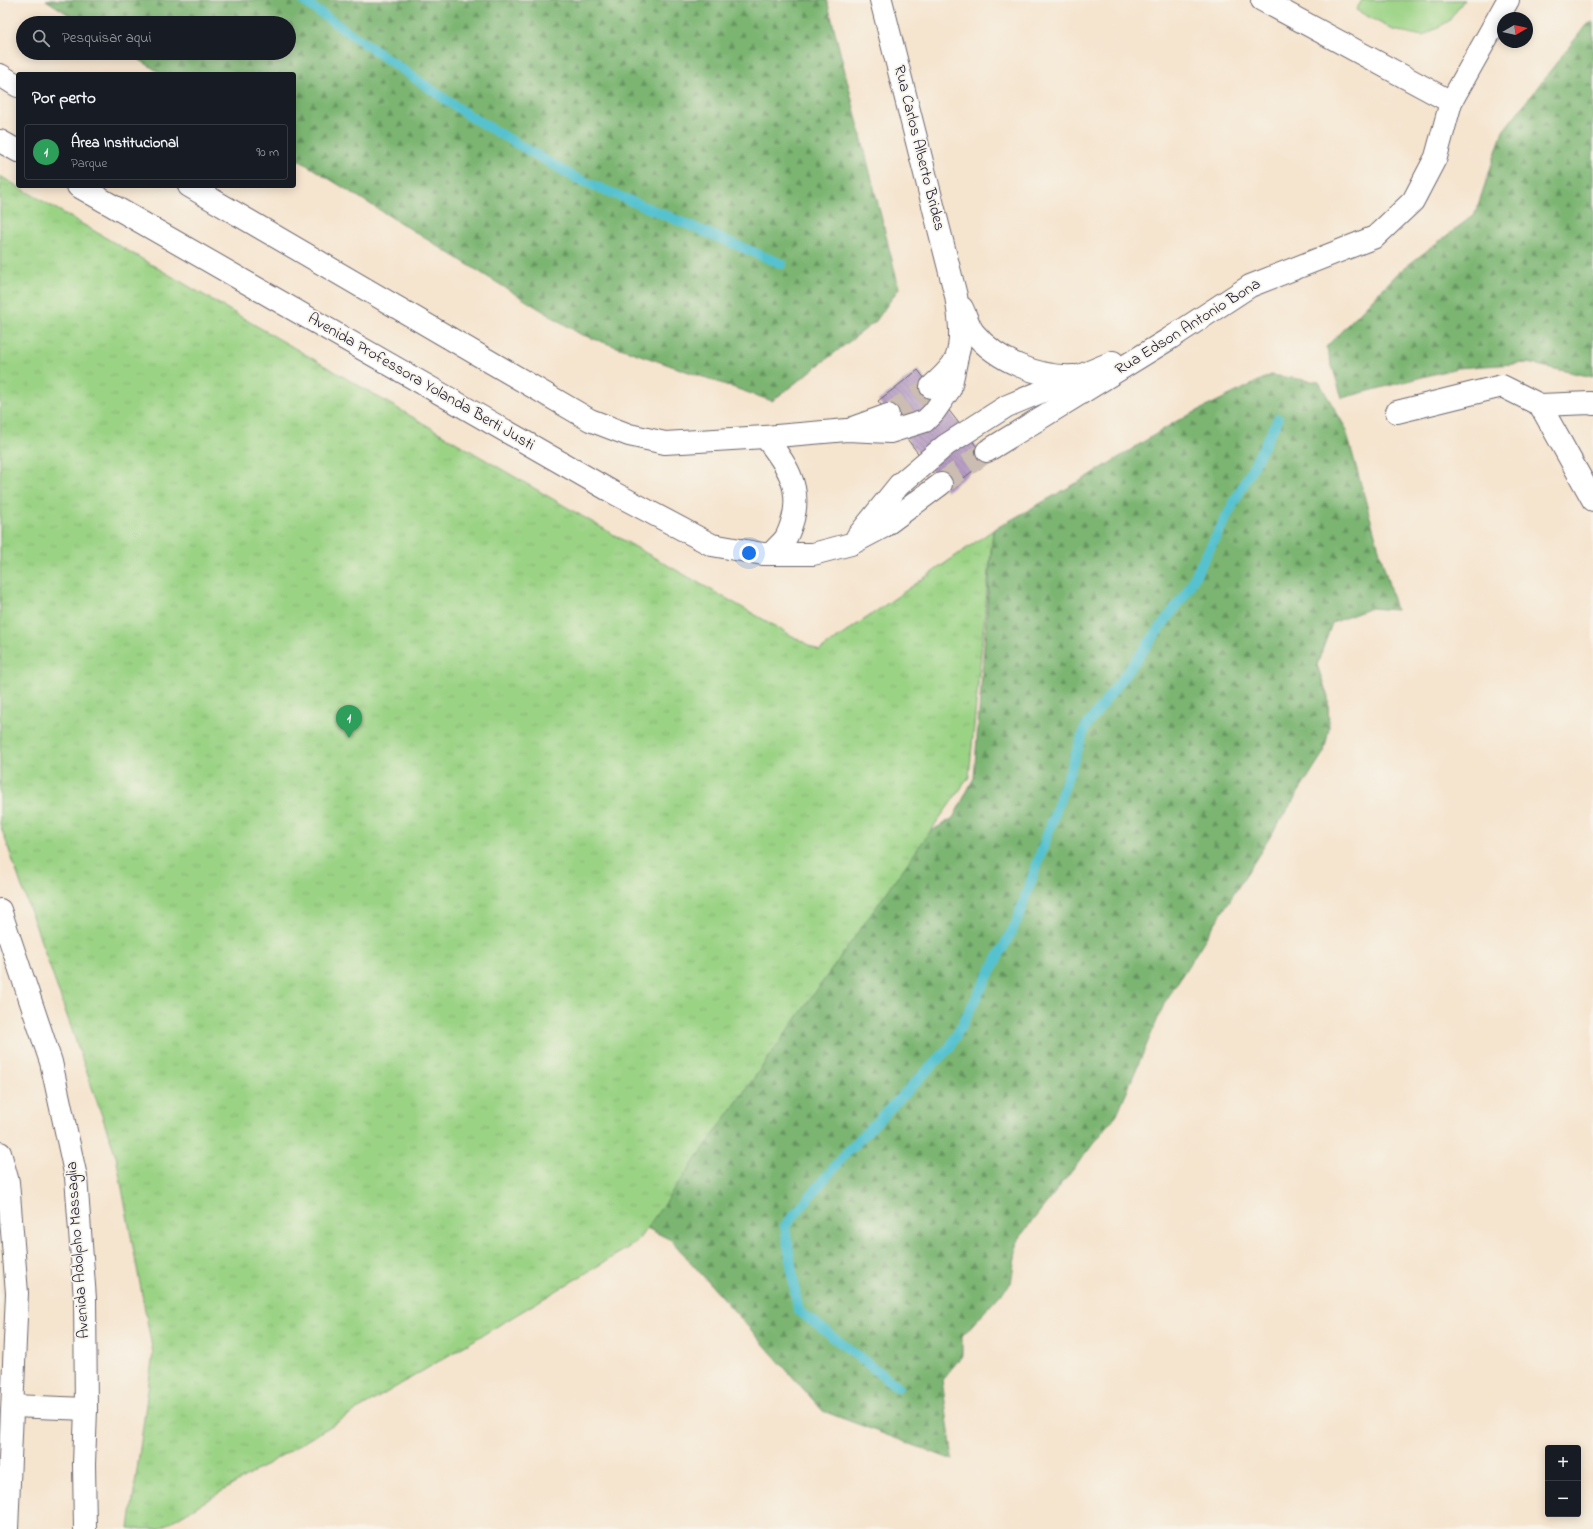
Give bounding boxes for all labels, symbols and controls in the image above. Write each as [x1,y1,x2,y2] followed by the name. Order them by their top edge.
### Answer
[1497,12,1533,48] north arrow
[16,16,296,60] search box
[30,27,52,49] icon: search
[62,27,151,49] text: Pesquisar aqui
[887,63,951,233] street label: Rua Carlos Alberto Brides
[32,86,96,111] text: Por perto
[71,132,179,154] text: Área Institucional
[44,143,48,162] text: 1
[256,143,279,162] text: 90 m
[71,154,107,173] text: Parque
[1110,272,1266,382] street label: Rua Edson Antonio Bona
[303,307,539,457] street label: Avenida Professora Yolanda Berti Justi
[739,543,759,563] your location
[336,705,362,738] pin: 1
[60,1161,96,1339] street label: Avenida Adolpho Massaglia
[1545,1445,1581,1517] map controls
[1545,1445,1581,1481] button: +
[1545,1481,1581,1517] button: −

